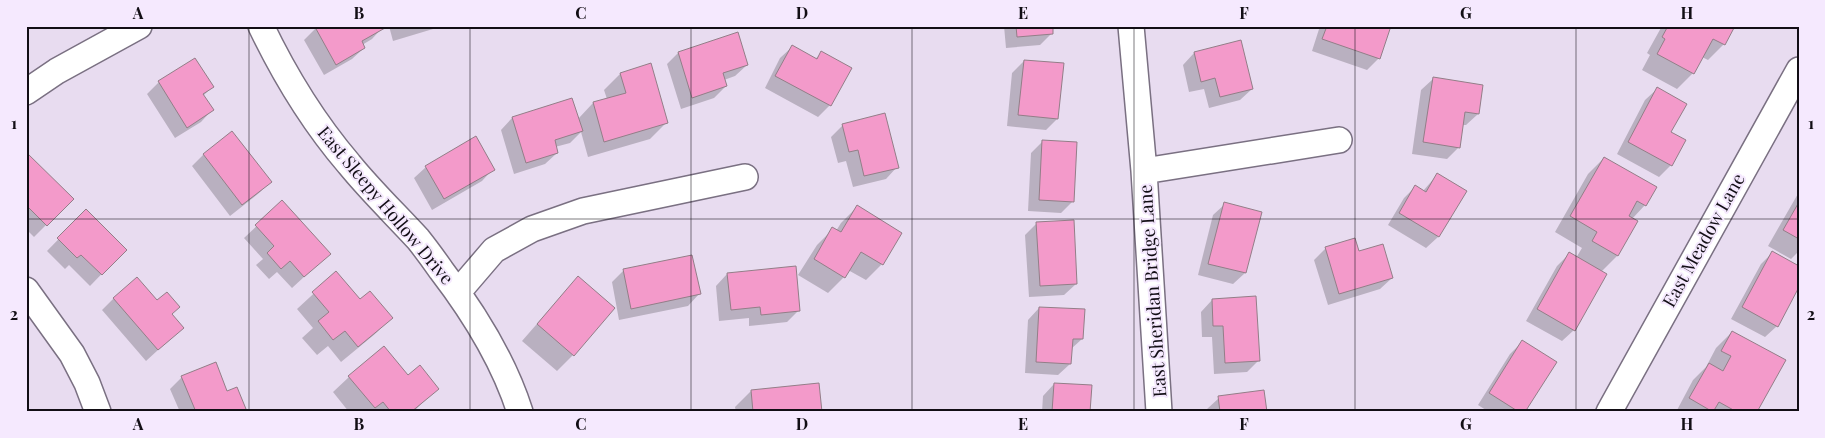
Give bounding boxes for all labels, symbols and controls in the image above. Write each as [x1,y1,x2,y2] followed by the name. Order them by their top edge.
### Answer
[132,2,144,23] text: A
[354,2,365,23] text: B
[575,2,587,23] text: C
[796,2,808,23] text: D
[1018,2,1028,23] text: E
[1239,2,1249,23] text: F
[1460,2,1472,23] text: G
[1681,2,1694,23] text: H
[11,112,17,133] text: 1
[1808,112,1814,133] text: 1
[313,121,459,289] street label: East Sleepy Hollow Drive
[1656,169,1750,311] street label: East Meadow Lane
[1133,184,1171,398] street label: East Sheridan Bridge Lane
[10,303,18,324] text: 2
[1807,303,1815,324] text: 2
[132,413,144,434] text: A
[354,413,365,434] text: B
[575,413,587,434] text: C
[796,413,808,434] text: D
[1018,413,1028,434] text: E
[1239,413,1249,434] text: F
[1460,413,1472,434] text: G
[1681,413,1694,434] text: H

